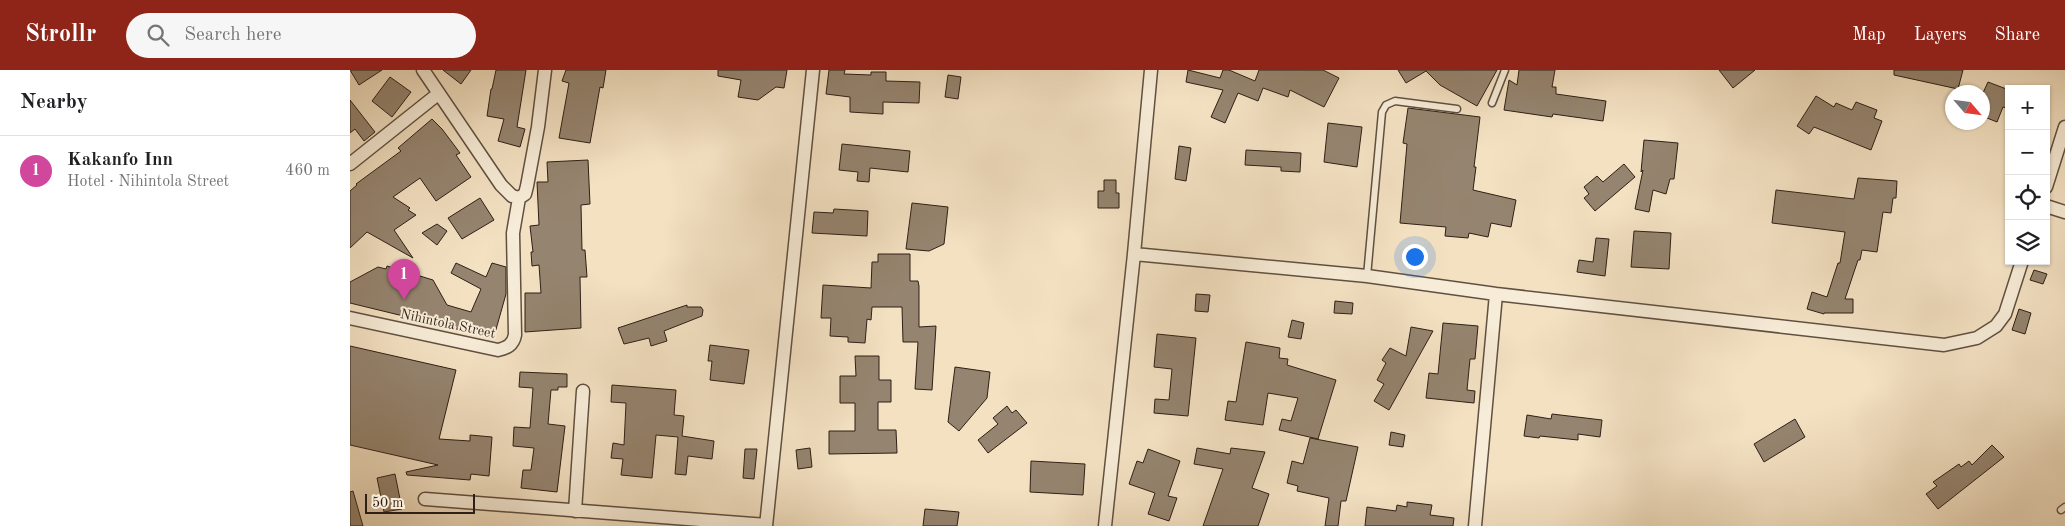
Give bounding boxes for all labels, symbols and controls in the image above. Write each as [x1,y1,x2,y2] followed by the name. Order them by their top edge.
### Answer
[126,13,476,58] search box
[144,21,172,49] icon: search
[25,23,96,47] text: Strollr
[184,26,282,45] text: Search here
[1852,26,1886,44] text: Map
[1914,26,1966,44] text: Layers
[1994,26,2040,44] text: Share
[1945,85,1990,130] north arrow
[2005,85,2050,265] map controls
[2005,85,2050,130] button: +
[20,92,88,113] text: Nearby
[2005,130,2050,175] button: −
[67,151,173,170] text: Kakanfo Inn
[31,163,41,179] text: 1
[285,163,330,179] text: 460 m
[67,174,229,190] text: Hotel · Nihintola Street
[2005,175,2050,220] button: locate
[2005,220,2050,265] button: layers
[1402,244,1428,270] your location
[388,259,420,300] pin: 1
[399,307,497,341] street label: Nihintola Street
[365,491,475,514] scale bar
[372,496,403,510] text: 50 m

